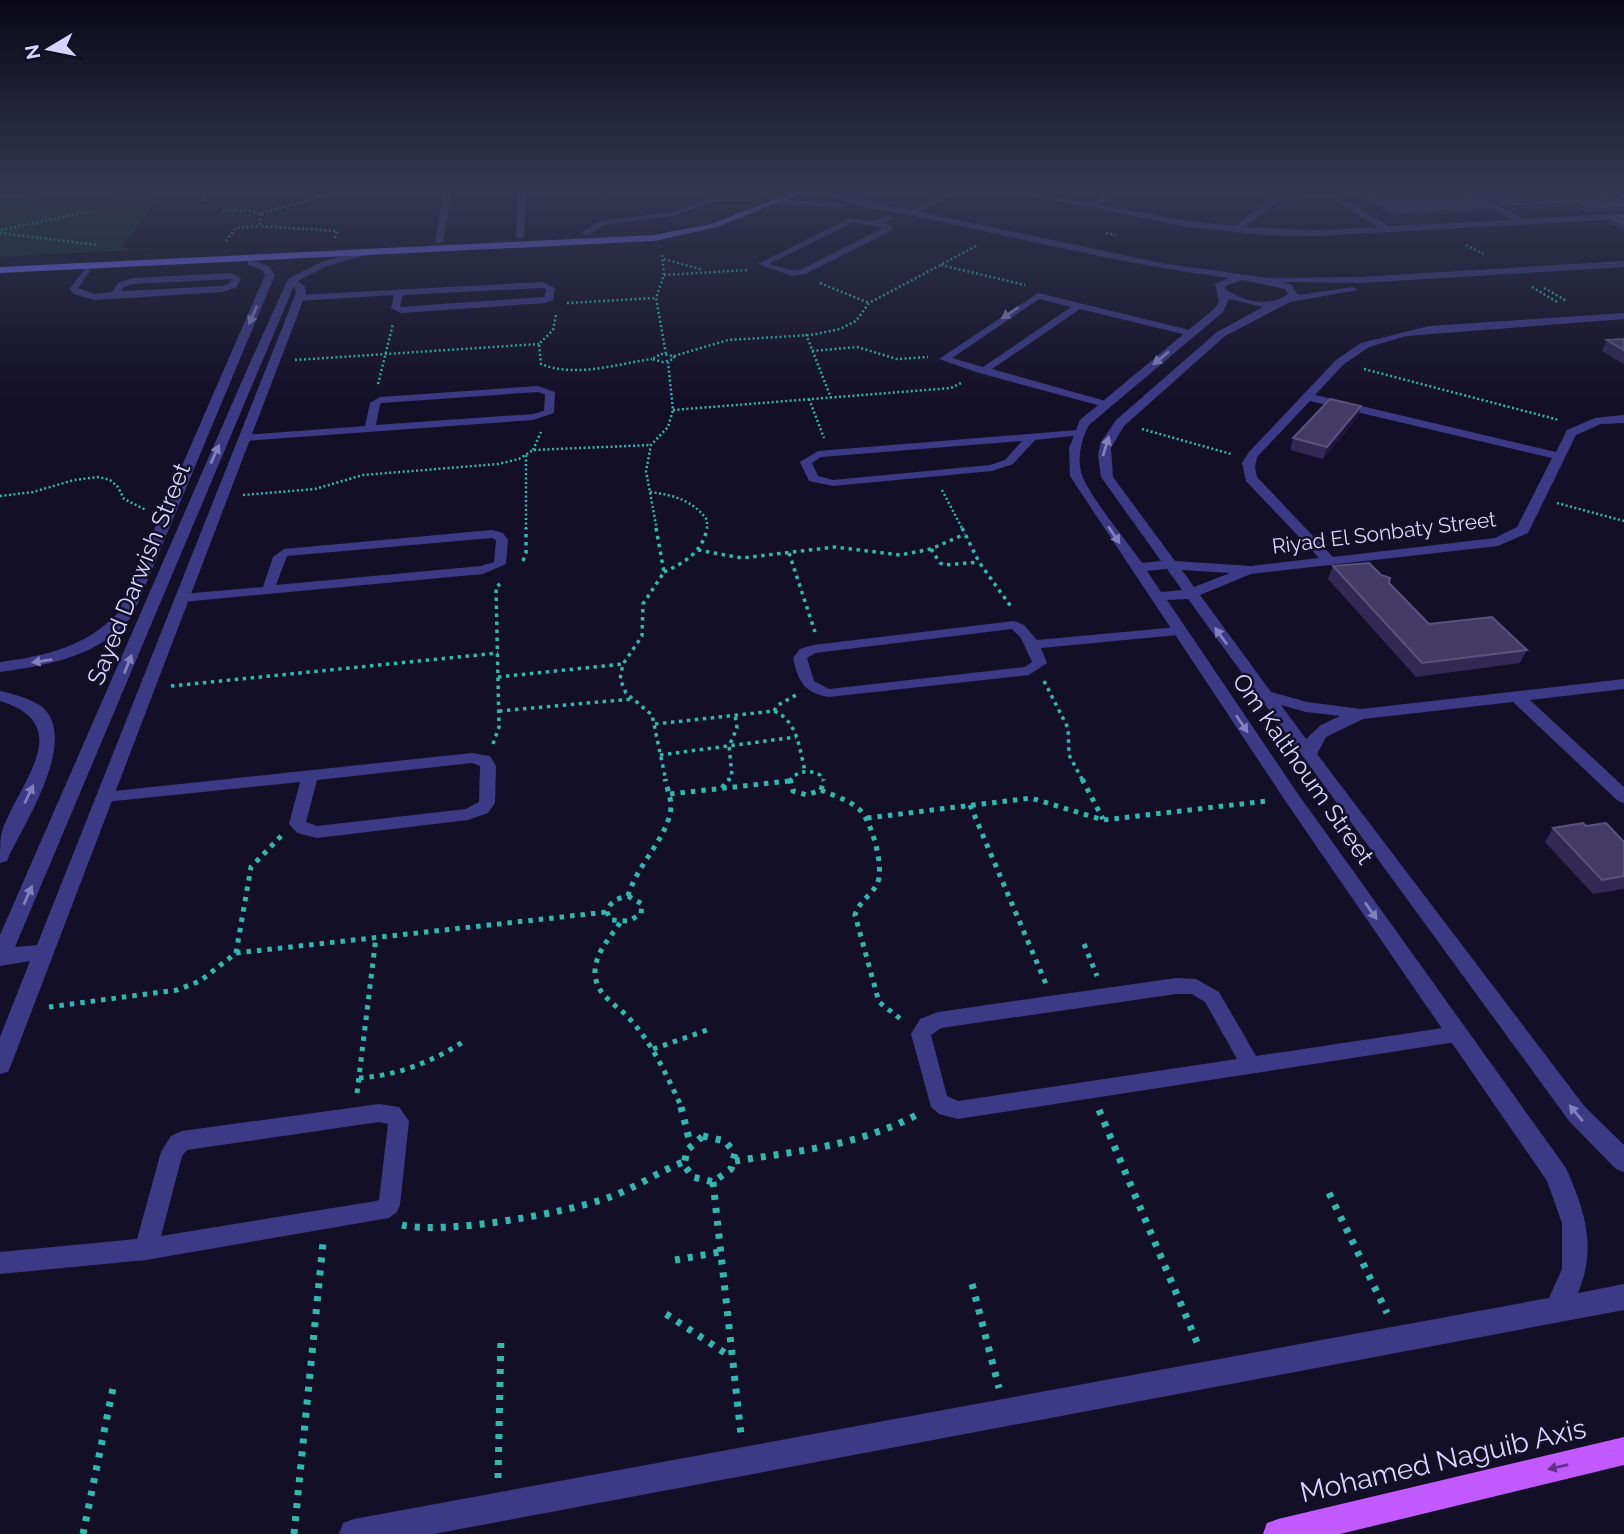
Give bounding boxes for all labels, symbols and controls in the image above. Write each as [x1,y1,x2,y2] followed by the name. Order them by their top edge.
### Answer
[14,14,84,84] north arrow
[20,43,44,61] text: N
[247,305,259,325] one-way arrow
[1000,306,1020,319] one-way arrow
[1153,350,1170,365] one-way arrow
[1101,435,1112,457] one-way arrow
[209,444,221,464] one-way arrow
[81,459,196,689] street label: Sayed Darwish Street
[1270,506,1497,559] street label: Riyad El Sonbaty Street
[1107,526,1120,545] one-way arrow
[1214,627,1228,645] one-way arrow
[123,654,134,675] one-way arrow
[31,656,53,667] one-way arrow
[1227,668,1380,870] street label: Om Kalthoum Street
[1235,715,1249,733] one-way arrow
[24,784,35,804] one-way arrow
[22,885,33,906] one-way arrow
[1364,902,1378,920] one-way arrow
[1569,1104,1584,1122] one-way arrow
[1297,1412,1589,1509] street label: Mohamed Naguib Axis
[1547,1462,1569,1473] one-way arrow

